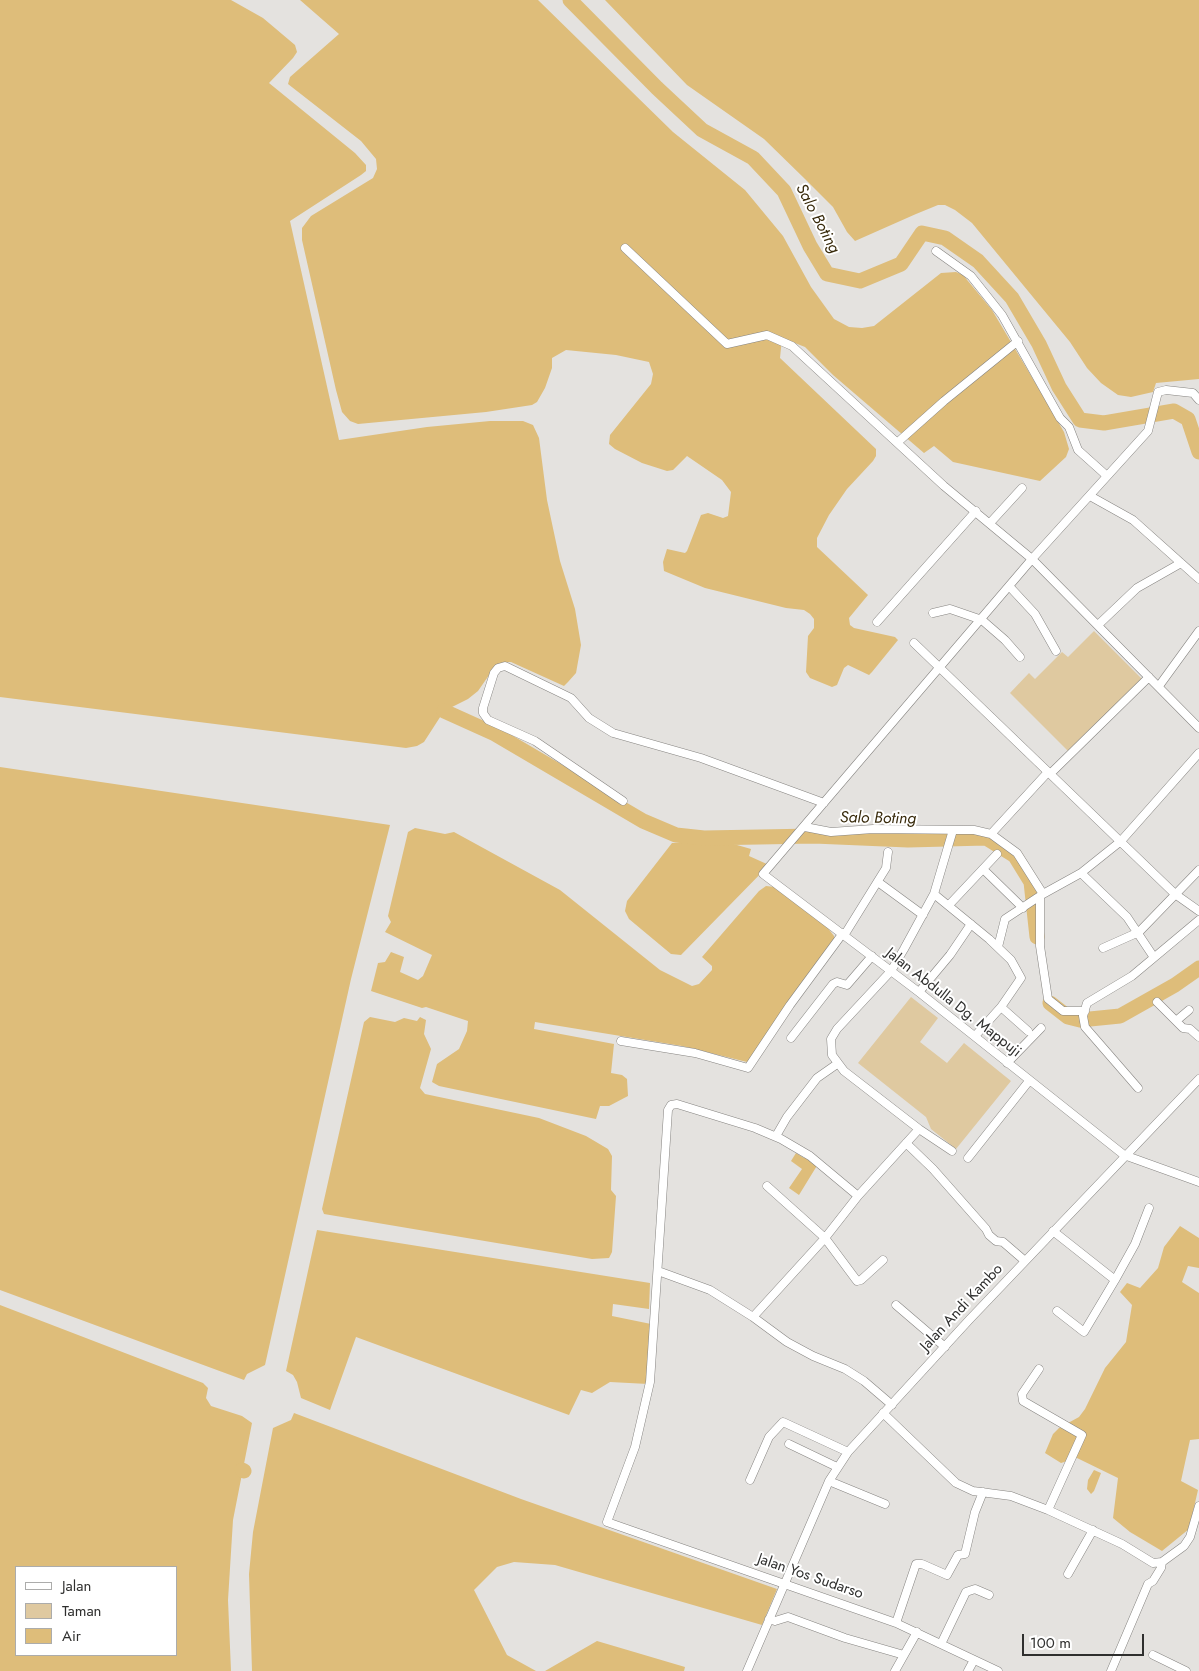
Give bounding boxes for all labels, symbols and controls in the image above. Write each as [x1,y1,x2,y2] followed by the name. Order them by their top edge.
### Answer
[791,181,843,257] water label: Salo Boting
[840,809,916,829] water label: Salo Boting
[882,944,1024,1062] street label: Jalan Abdulla Dg. Mappuji
[917,1261,1007,1355] street label: Jalan Andi Kambo
[755,1550,865,1604] street label: Jalan Yos Sudarso
[15,1566,178,1656] legend
[62,1575,91,1597] text: Jalan
[62,1600,101,1622] text: Taman
[1024,1624,1146,1656] scale bar
[62,1625,81,1647] text: Air
[1030,1632,1071,1654] text: 100 m

